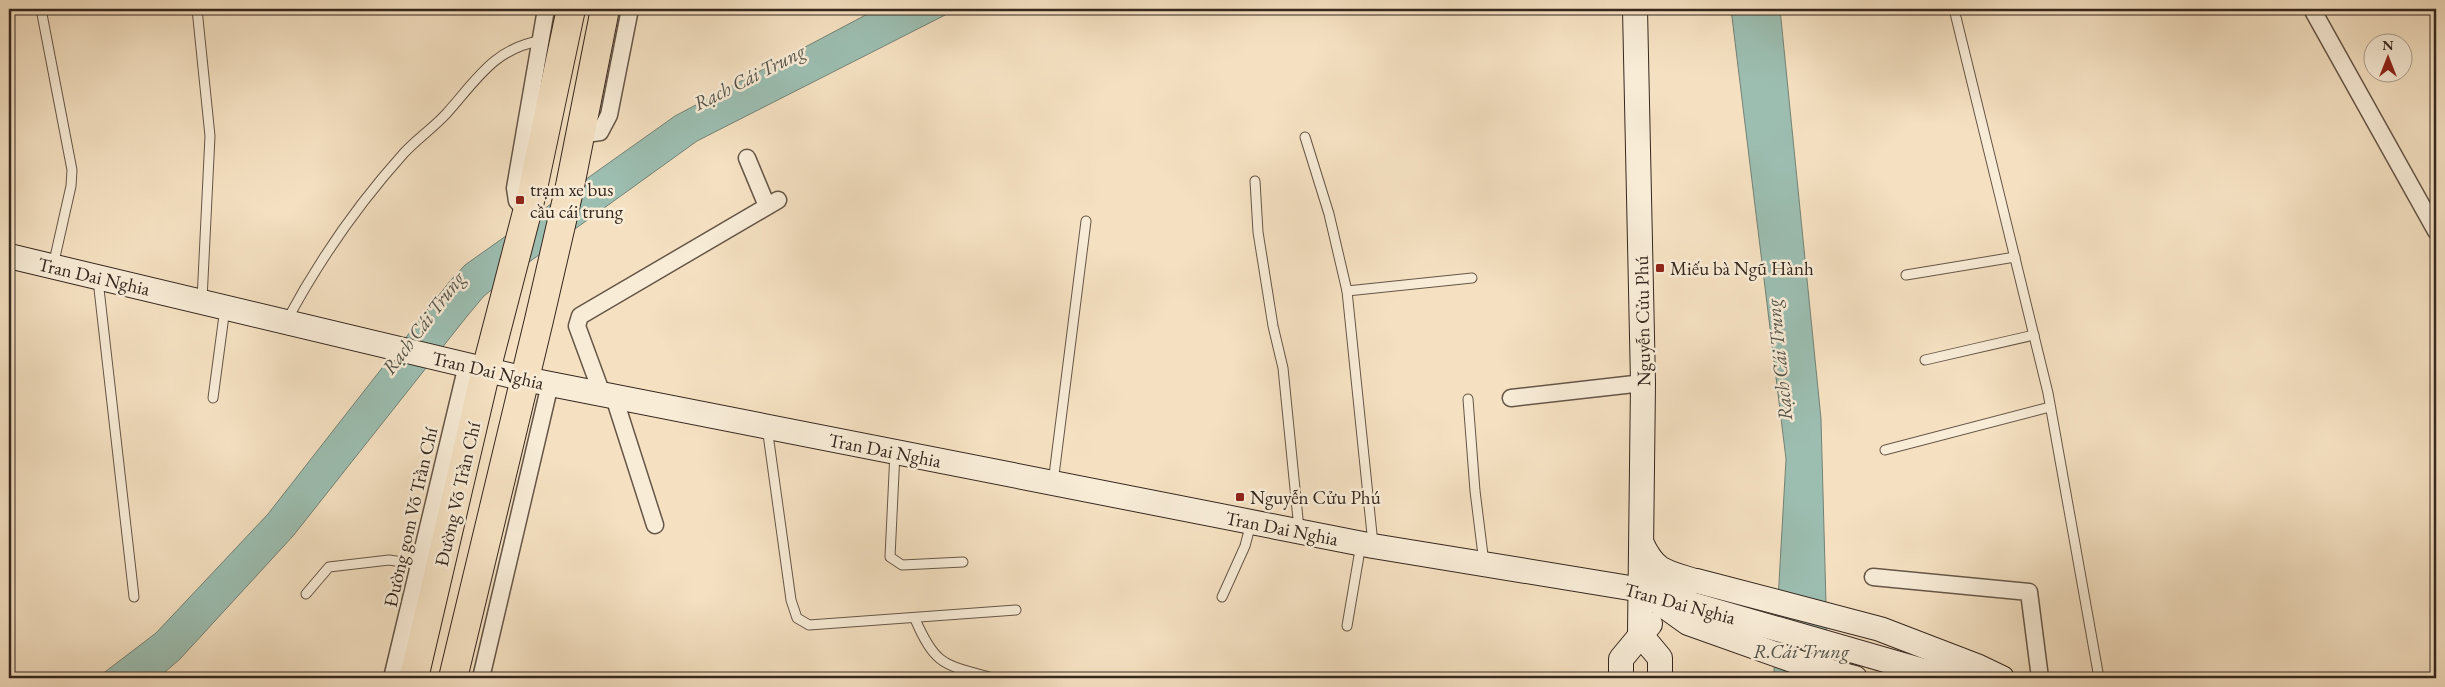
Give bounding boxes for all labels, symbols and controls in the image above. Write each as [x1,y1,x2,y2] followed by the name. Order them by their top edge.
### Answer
[2362,32,2412,82] north arrow
[2382,36,2394,54] text: N
[689,37,810,116] water label: Rạch Cái Trung
[530,177,624,224] place label: trạm xe bus cầu cái trung
[514,194,526,206] marker: trạm xe bus cầu cái trung
[35,251,153,302] street label: Tran Dai Nghia
[1629,255,1656,387] street label: Nguyễn Cửu Phú
[1670,256,1814,281] place label: Miếu bà Ngũ Hành
[1654,262,1666,274] marker: Miếu bà Ngũ Hành
[376,266,471,380] water label: Rạch Cái Trung
[1760,297,1798,422] water label: Rạch Cái Trung
[429,345,547,396] street label: Tran Dai Nghia
[429,419,486,569] street label: Đường Võ Trần Chí
[378,425,443,609] street label: Đường gom Võ Trần Chí
[826,427,944,474] street label: Tran Dai Nghia
[1250,485,1381,510] place label: Nguyễn Cửu Phú
[1234,491,1246,503] marker: Nguyễn Cửu Phú
[1223,505,1341,552] street label: Tran Dai Nghia
[1621,577,1739,630] street label: Tran Dai Nghia
[1753,638,1850,664] water label: R.Cái Trung

